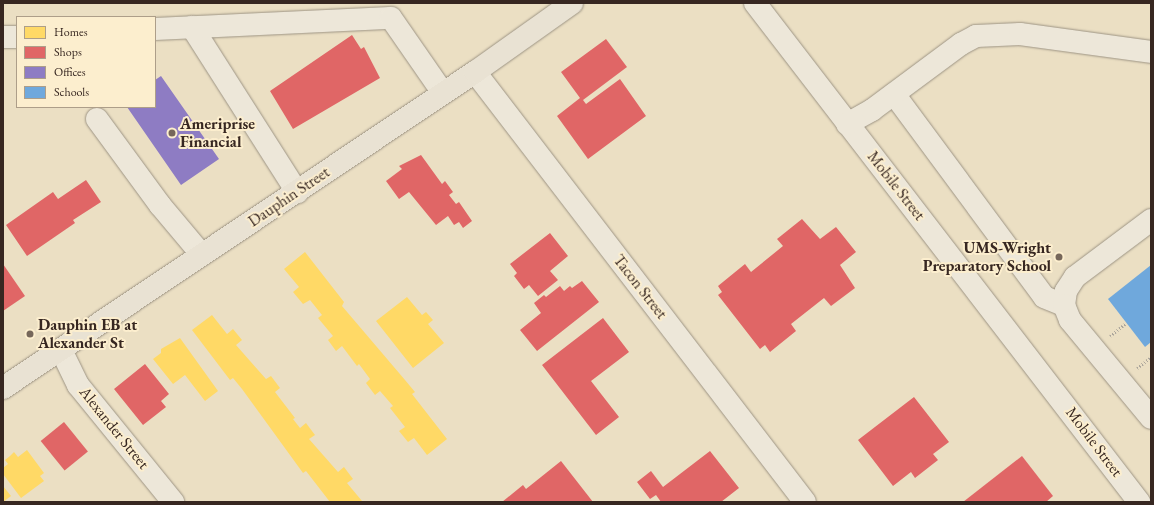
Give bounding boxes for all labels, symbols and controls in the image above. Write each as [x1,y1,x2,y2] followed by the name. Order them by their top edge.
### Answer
[16,16,156,108] legend
[54,24,88,40] text: Homes
[54,44,82,60] text: Shops
[54,64,86,80] text: Offices
[54,84,89,100] text: Schools
[180,114,255,152] place label: Ameriprise Financial
[167,128,177,138] marker: Ameriprise Financial
[863,148,929,224] street label: Mobile Street
[245,163,333,231] street label: Dauphin Street
[923,238,1051,276] place label: UMS-Wright Preparatory School
[609,251,671,323] street label: Tacon Street
[1054,252,1064,262] marker: UMS-Wright Preparatory School
[38,315,137,353] place label: Dauphin EB at Alexander St
[25,329,35,339] marker: Dauphin EB at Alexander St
[75,383,153,473] street label: Alexander Street
[1061,403,1127,481] street label: Mobile Street

